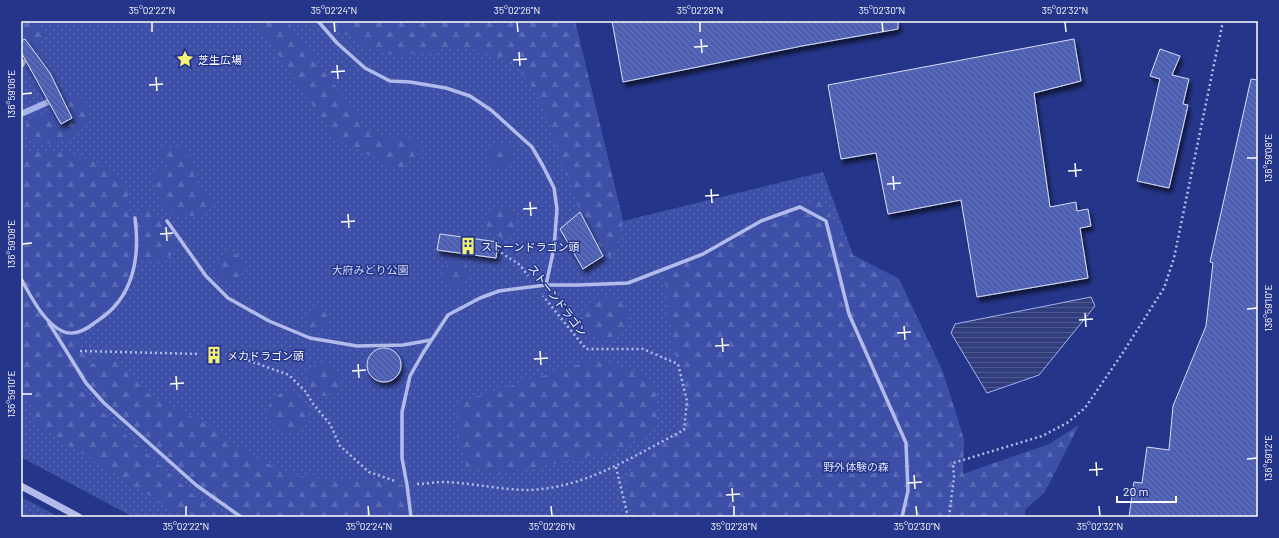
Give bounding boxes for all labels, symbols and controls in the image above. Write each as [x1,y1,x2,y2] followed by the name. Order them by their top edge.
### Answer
[129,4,175,16] text: 35°02'22"N
[311,4,357,16] text: 35°02'24"N
[494,4,540,16] text: 35°02'26"N
[677,4,723,16] text: 35°02'28"N
[859,4,905,16] text: 35°02'30"N
[1042,4,1088,16] text: 35°02'32"N
[175,49,195,69] place icon: 芝生広場
[198,53,242,66] place label: 芝生広場
[5,70,17,118] text: 136°59'06"E
[1262,134,1274,182] text: 136°59'08"E
[5,220,17,268] text: 136°59'08"E
[458,236,478,256] building icon: ストーンドラゴン頭
[481,240,579,253] place label: ストーンドラゴン頭
[526,262,590,338] street label: ストーンドラゴン
[332,263,409,276] park label: 大府みどり公園
[1262,284,1274,332] text: 136°59'10"E
[204,345,224,365] building icon: メカドラゴン頭
[227,349,304,362] place label: メカドラゴン頭
[5,370,17,418] text: 136°59'10"E
[1262,435,1274,481] text: 136°59'12"E
[823,460,889,473] park label: 野外体験の森
[1117,478,1176,504] scale bar
[1123,484,1149,498] text: 20 m
[163,520,209,532] text: 35°02'22"N
[346,520,392,532] text: 35°02'24"N
[529,520,575,532] text: 35°02'26"N
[711,520,757,532] text: 35°02'28"N
[894,520,940,532] text: 35°02'30"N
[1077,520,1123,532] text: 35°02'32"N

